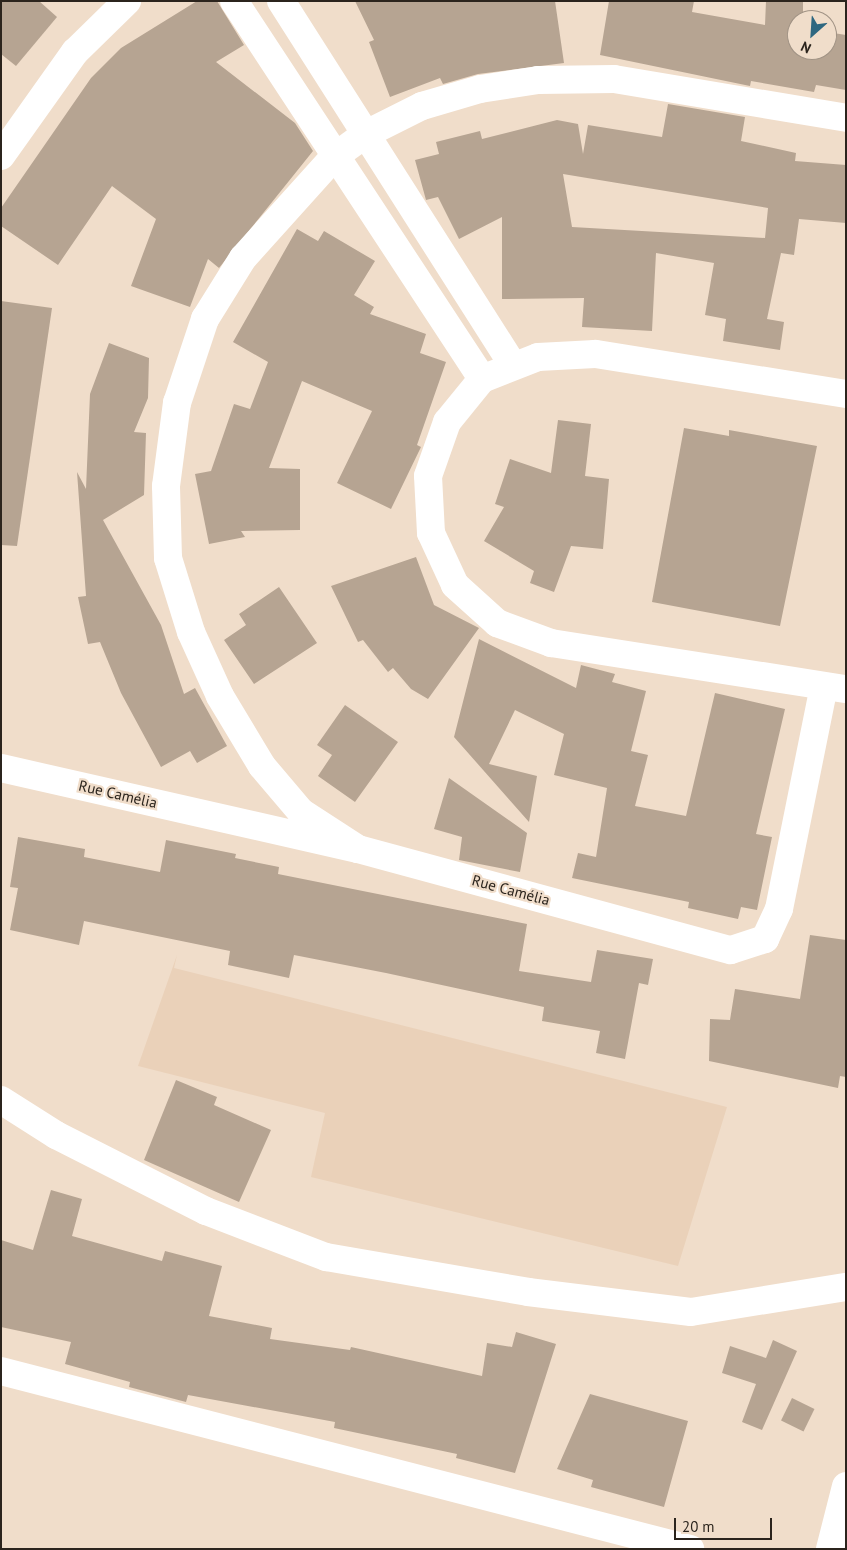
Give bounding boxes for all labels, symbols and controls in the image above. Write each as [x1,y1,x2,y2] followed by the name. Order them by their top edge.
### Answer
[787,10,837,60] north arrow
[798,37,814,58] text: N
[77,776,159,812] street label: Rue Camélia
[470,871,552,909] street label: Rue Camélia
[677,1508,774,1540] scale bar
[682,1517,715,1536] text: 20 m

